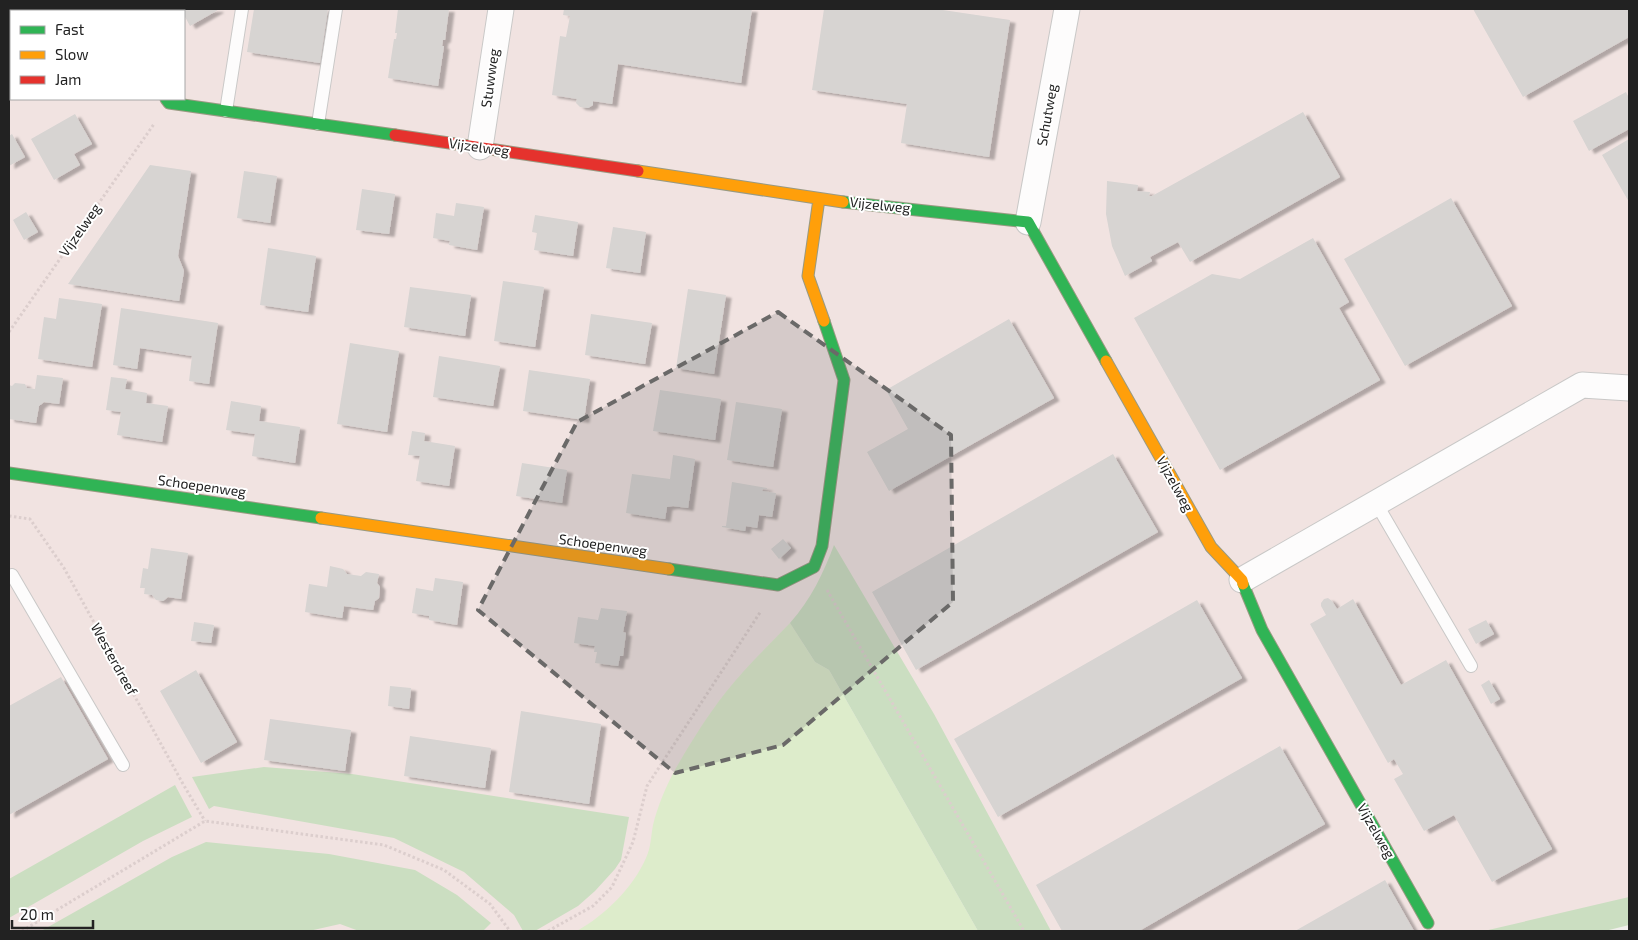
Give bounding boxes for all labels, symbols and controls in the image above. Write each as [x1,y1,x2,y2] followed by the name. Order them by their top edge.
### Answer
[10,10,185,100] legend
[55,20,85,38] text: Fast
[55,45,89,63] text: Slow
[477,47,502,109] street label: Stuwweg
[55,70,81,88] text: Jam
[1033,82,1060,147] street label: Schutweg
[448,134,511,159] street label: Vijzelweg
[849,193,911,216] street label: Vijzelweg
[55,200,104,260] street label: Vijzelweg
[1153,453,1198,515] street label: Vijzelweg
[157,471,247,500] street label: Schoepenweg
[558,530,648,559] street label: Schoepenweg
[88,620,142,698] street label: Westerdreef
[1354,800,1399,862] street label: Vijzelweg
[12,898,94,930] scale bar
[20,905,54,923] text: 20 m

